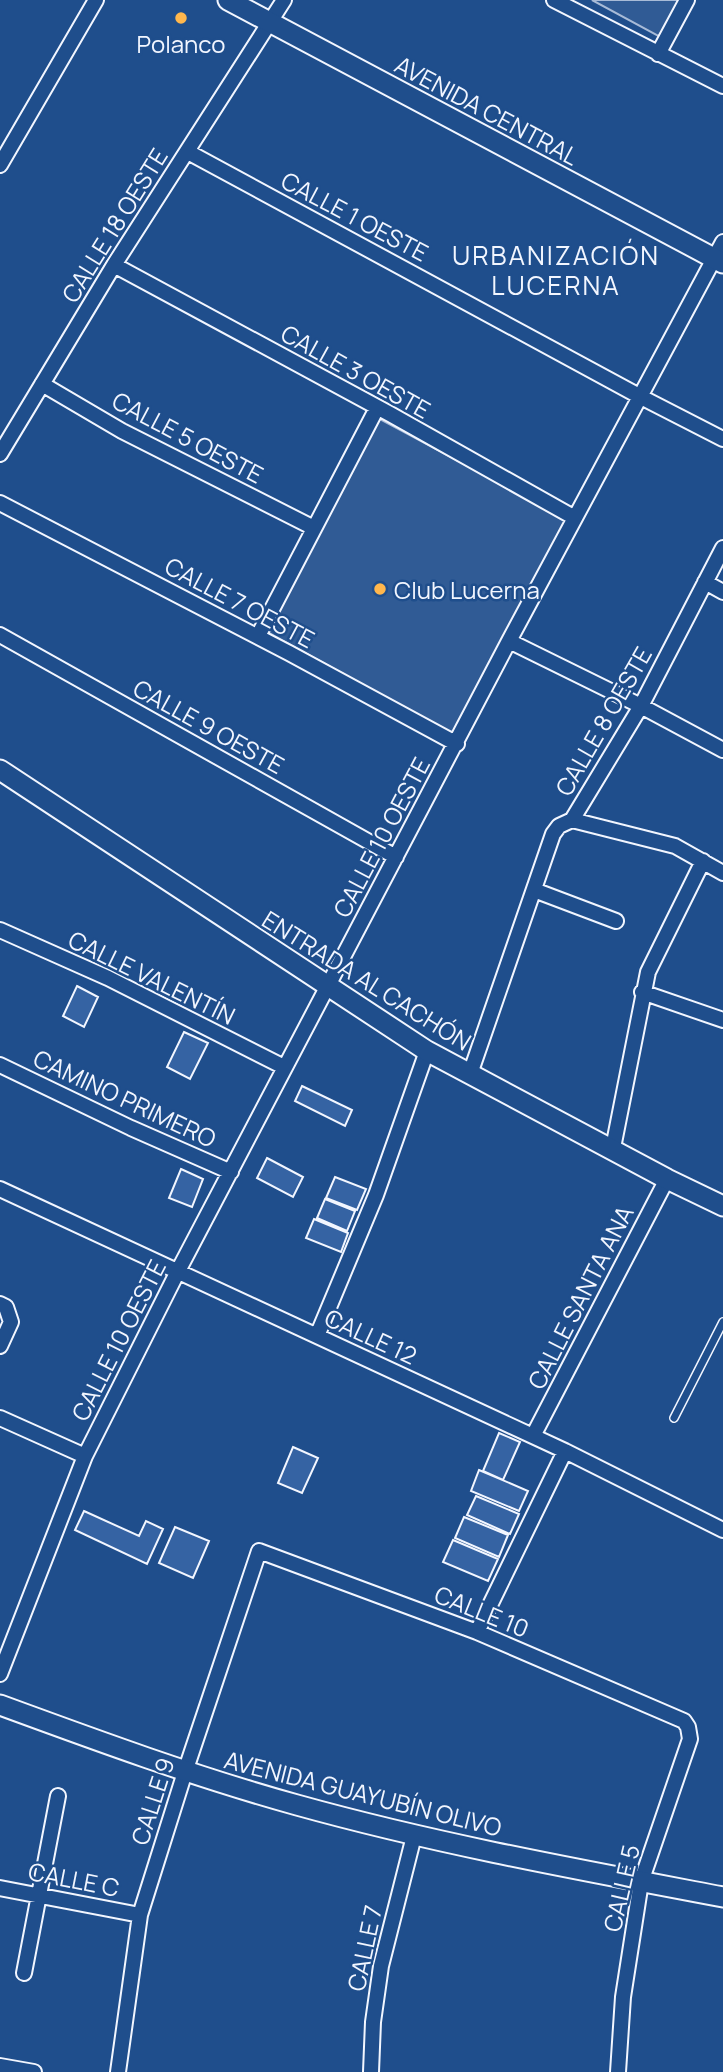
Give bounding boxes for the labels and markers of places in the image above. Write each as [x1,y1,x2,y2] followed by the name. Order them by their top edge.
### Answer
[173,10,189,26] marker: Polanco
[137,27,225,60] place label: Polanco
[394,573,540,606] place label: Club Lucerna
[372,581,388,597] marker: Club Lucerna

